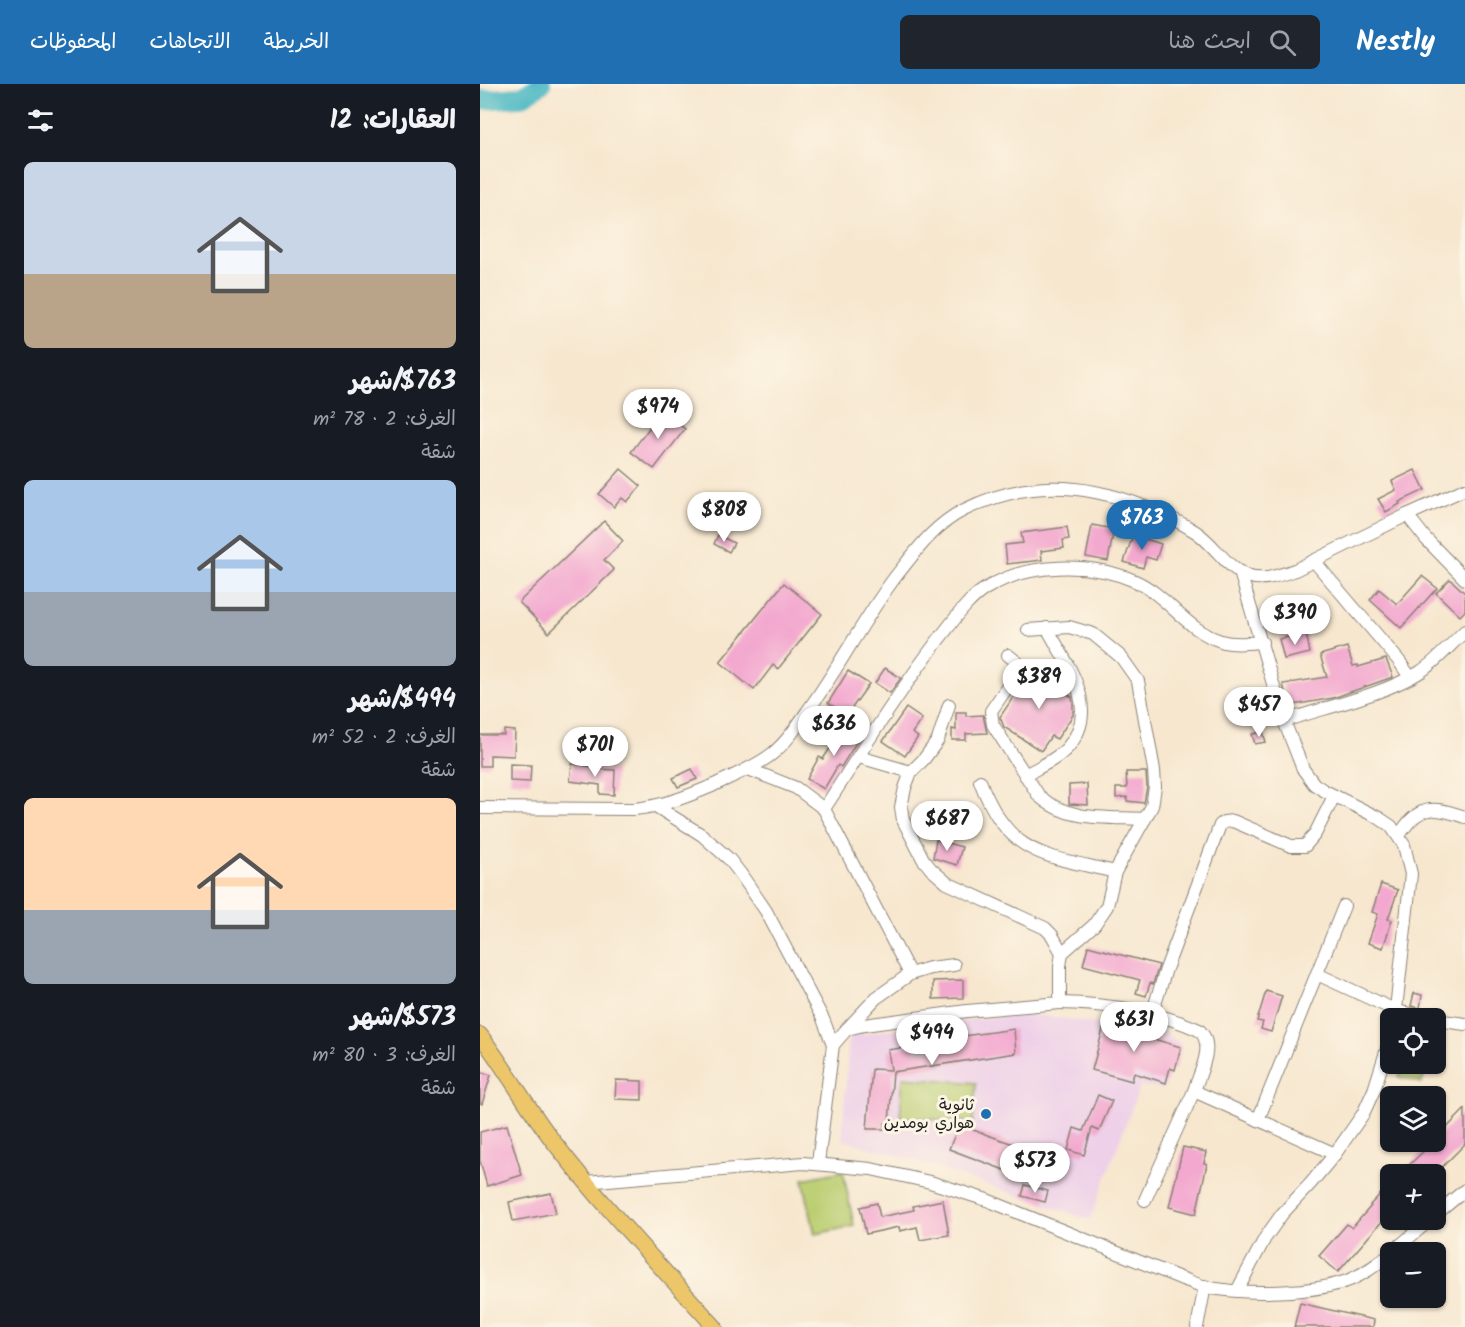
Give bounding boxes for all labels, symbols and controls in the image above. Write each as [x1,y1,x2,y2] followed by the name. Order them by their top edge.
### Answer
[900,15,1320,69] search box
[1356,20,1435,65] text: Nestly
[1169,25,1251,60] text: ابحث هنا
[30,26,116,59] text: المحفوظات
[149,26,231,59] text: الاتجاهات
[264,26,329,59] text: الخريطة
[1266,26,1299,59] icon: search
[329,100,456,142] text: العقارات: 12
[24,104,57,137] icon: filters
[186,201,294,309] icon: home
[349,361,456,403] text: $763/شهر
[622,389,694,440] pin: $974
[637,392,679,424] text: $974
[313,404,456,436] text: الغرف: 2 · 78 m²
[421,437,456,469] text: شقة
[688,492,760,543] pin: $808
[701,495,747,527] text: $808
[1106,500,1178,551] pin: $763
[1120,503,1164,535] text: $763
[186,519,294,627] icon: home
[1259,595,1331,646] pin: $390
[1273,598,1317,630] text: $390
[1003,659,1075,710] pin: $389
[1017,662,1061,694] text: $389
[349,679,456,721] text: $494/شهر
[1223,687,1295,738] pin: $457
[1238,690,1280,722] text: $457
[798,706,870,757] pin: $636
[812,709,856,741] text: $636
[312,722,456,754] text: الغرف: 2 · 52 m²
[559,727,631,778] pin: $701
[576,730,614,762] text: $701
[421,755,456,787] text: شقة
[911,801,983,852] pin: $687
[925,804,969,836] text: $687
[186,837,294,945] icon: home
[350,997,456,1039] text: $573/شهر
[1098,1002,1170,1053] pin: $631
[1114,1005,1154,1037] text: $631
[1380,1008,1446,1308] map controls
[1380,1008,1446,1074] button: locate
[896,1015,968,1066] pin: $494
[910,1018,954,1050] text: $494
[313,1040,456,1072] text: الغرف: 3 · 80 m²
[421,1073,456,1105] text: شقة
[1380,1086,1446,1152] button: layers
[884,1093,975,1136] place label: ثانوية هواري بومدين
[979,1107,993,1121] marker: ثانوية هواري بومدين
[999,1143,1071,1194] pin: $573
[1014,1146,1056,1178] text: $573
[1380,1164,1446,1230] button: +
[1380,1242,1446,1308] button: −

